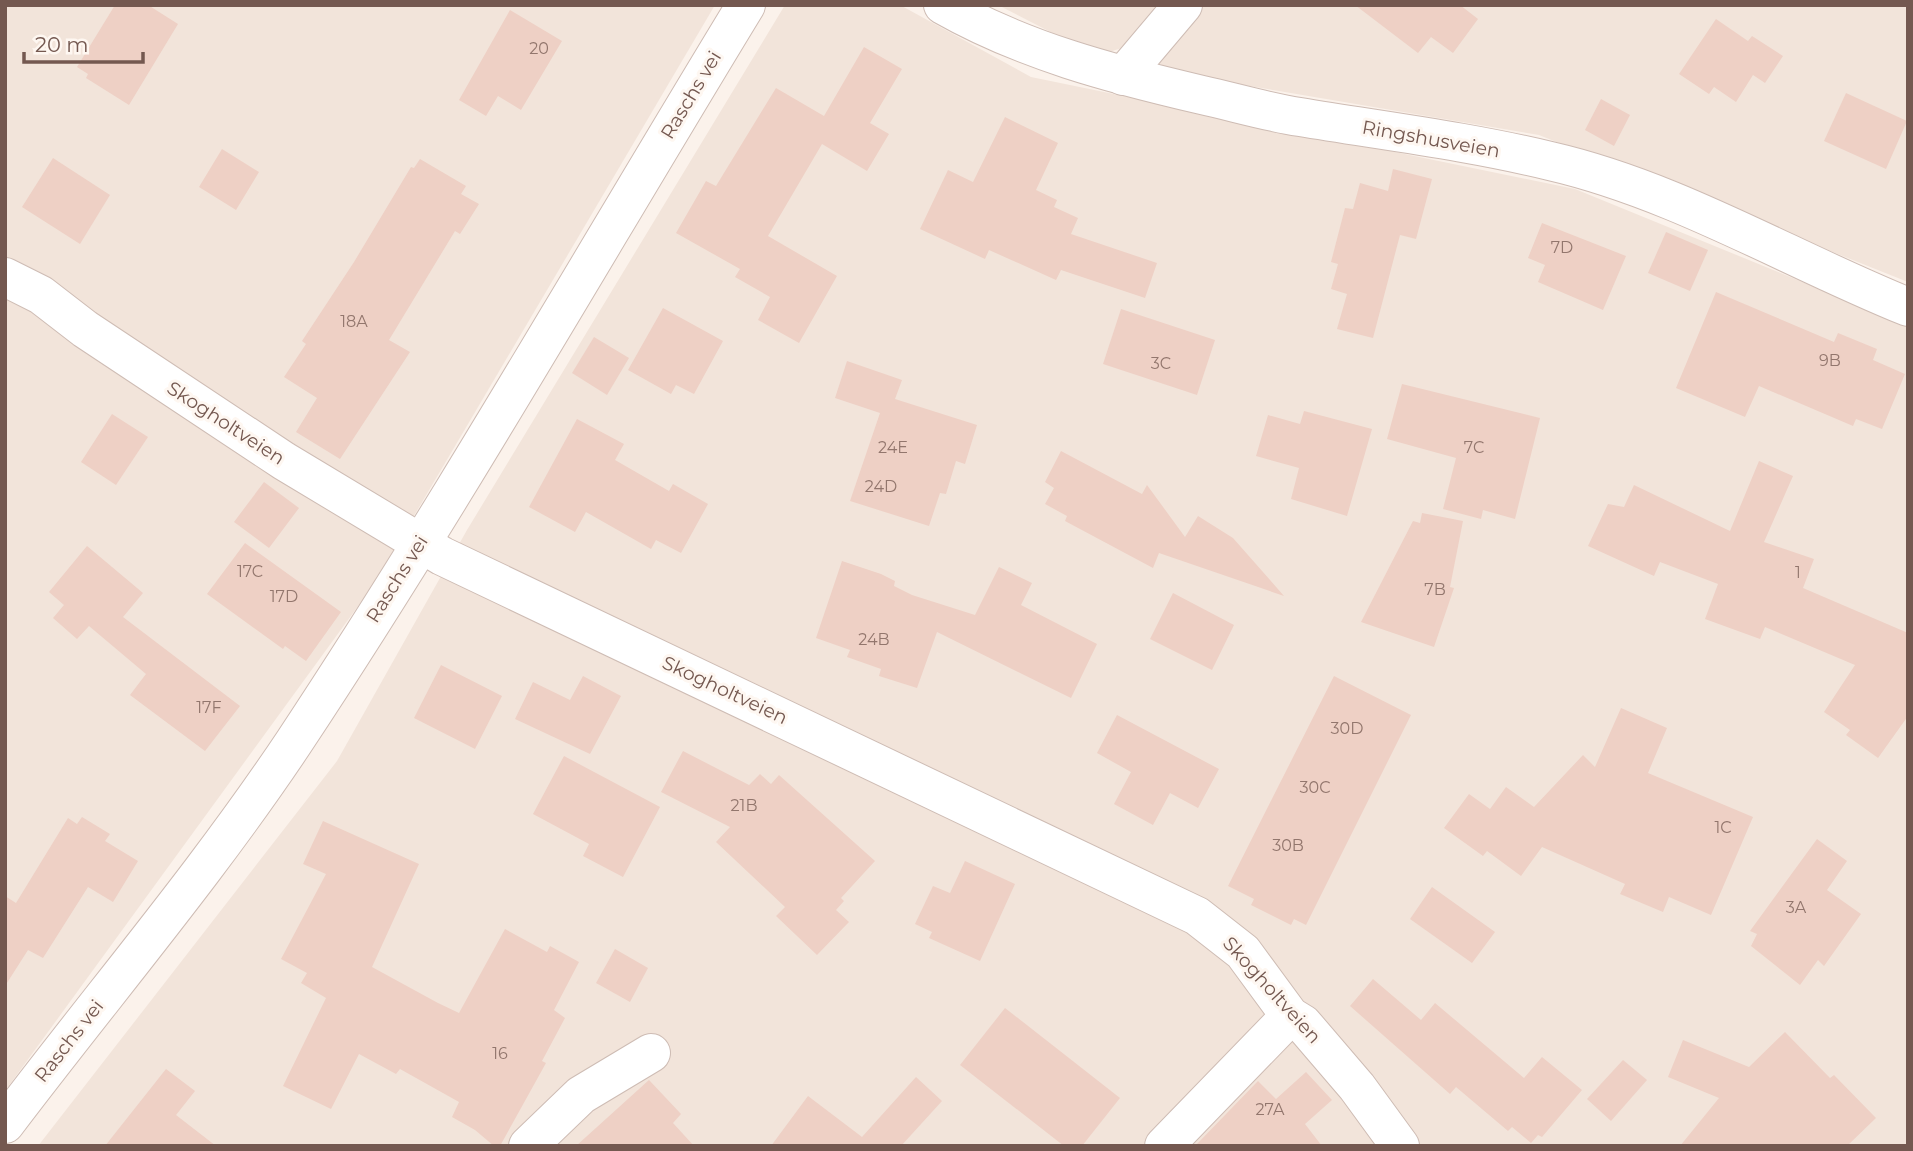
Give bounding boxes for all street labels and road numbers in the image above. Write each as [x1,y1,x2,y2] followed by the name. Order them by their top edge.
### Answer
[656,47,726,143] street label: Raschs vei
[1360,116,1502,162] street label: Ringshusveien
[163,376,289,470] street label: Skogholtveien
[361,531,433,627] street label: Raschs vei
[659,651,791,729] street label: Skogholtveien
[1218,932,1326,1048] street label: Skogholtveien
[30,995,108,1087] street label: Raschs vei

